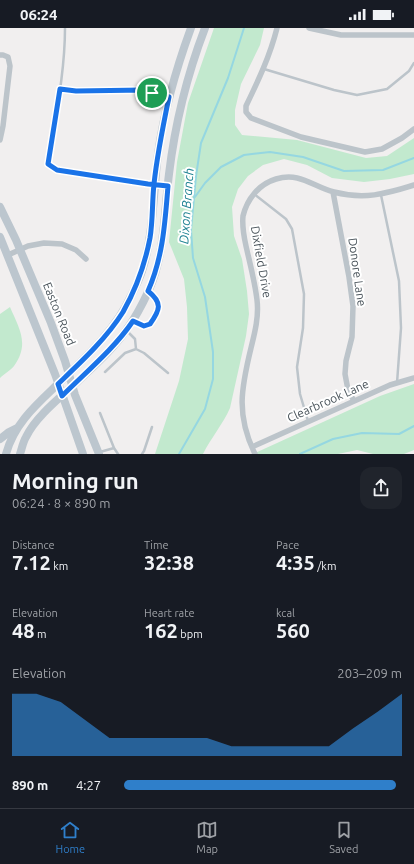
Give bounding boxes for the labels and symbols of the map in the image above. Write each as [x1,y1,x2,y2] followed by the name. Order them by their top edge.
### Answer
[135,76,169,110] pin
[176,167,196,245] water label: Dixon Branch
[249,225,274,299] street label: Dixfield Drive
[346,237,369,307] street label: Donore Lane
[41,280,78,347] street label: Easton Road
[285,377,371,424] street label: Clearbrook Lane

